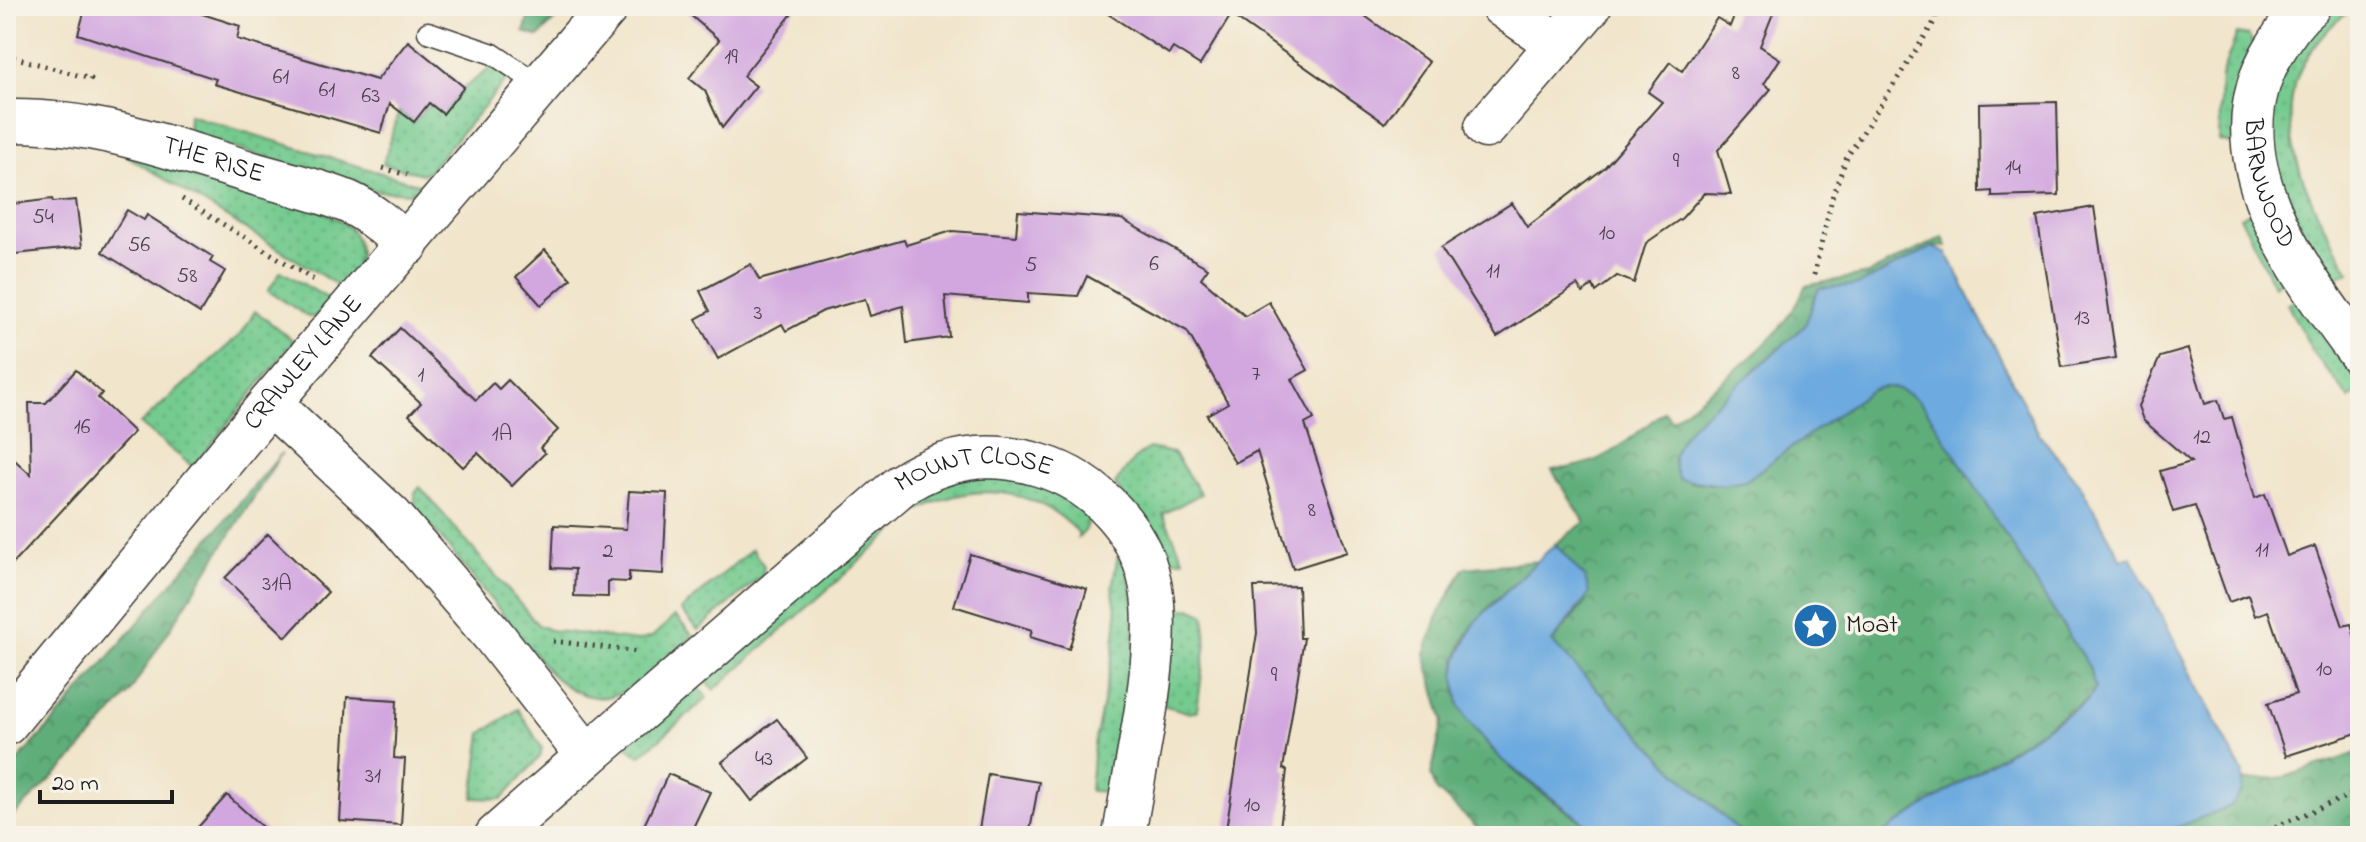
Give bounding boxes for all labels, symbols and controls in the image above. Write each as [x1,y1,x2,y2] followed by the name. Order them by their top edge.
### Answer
[724,42,738,74] house number: 19
[1732,58,1740,90] house number: 8
[273,62,289,94] house number: 61
[319,75,335,107] house number: 61
[362,81,380,113] house number: 63
[2233,117,2304,256] street label: BARNWOOD
[158,127,269,195] street label: THE RISE
[1673,146,1680,178] house number: 9
[2005,153,2021,185] house number: 14
[32,202,54,234] house number: 54
[1599,218,1615,250] house number: 10
[128,230,150,262] house number: 56
[1149,249,1159,281] house number: 6
[1025,250,1037,282] house number: 5
[1486,256,1500,288] house number: 11
[177,261,197,293] house number: 58
[235,287,373,439] street label: CRAWLEY LANE
[753,298,763,330] house number: 3
[2074,303,2090,335] house number: 13
[1251,359,1261,391] house number: 7
[418,360,425,392] house number: 1
[74,412,91,444] house number: 16
[492,419,512,451] house number: 1A
[2193,422,2211,454] house number: 12
[888,438,1058,503] street label: MOUNT CLOSE
[1308,495,1316,527] house number: 8
[2255,535,2269,567] house number: 11
[603,536,614,568] house number: 2
[262,569,292,601] house number: 31A
[1791,602,1839,650] place icon: Moat
[1846,607,1898,645] place label: Moat
[2316,654,2332,686] house number: 10
[1271,660,1278,692] house number: 9
[755,744,773,776] house number: 43
[40,754,172,804] scale bar
[365,761,381,793] house number: 31
[52,767,99,802] text: 20 m
[1244,790,1260,822] house number: 10

